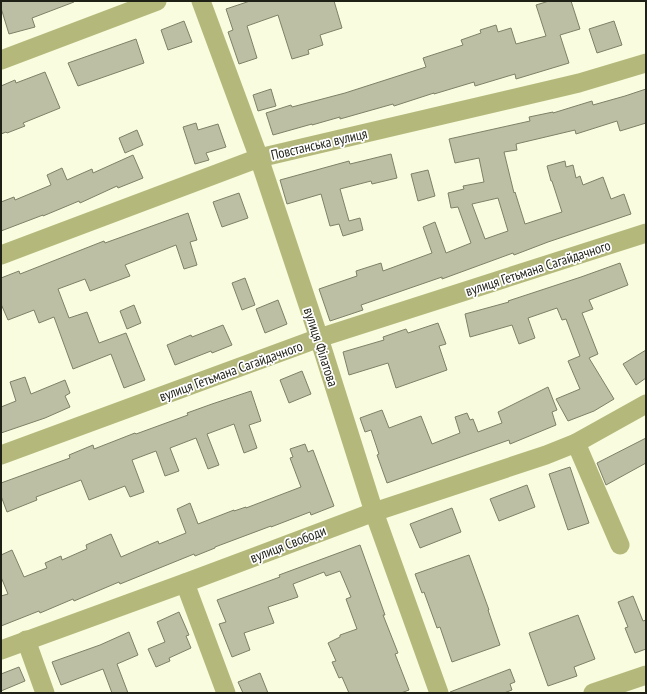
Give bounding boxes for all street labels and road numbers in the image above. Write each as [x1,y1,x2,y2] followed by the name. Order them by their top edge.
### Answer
[269,124,369,164] street label: Повстанська вулиця
[463,236,613,300] street label: вулиця Гетьмана Сагайдачного
[300,305,342,389] street label: вулиця Філатова
[157,337,305,405] street label: вулиця Гетьмана Сагайдачного
[248,521,328,567] street label: вулиця Свободи

